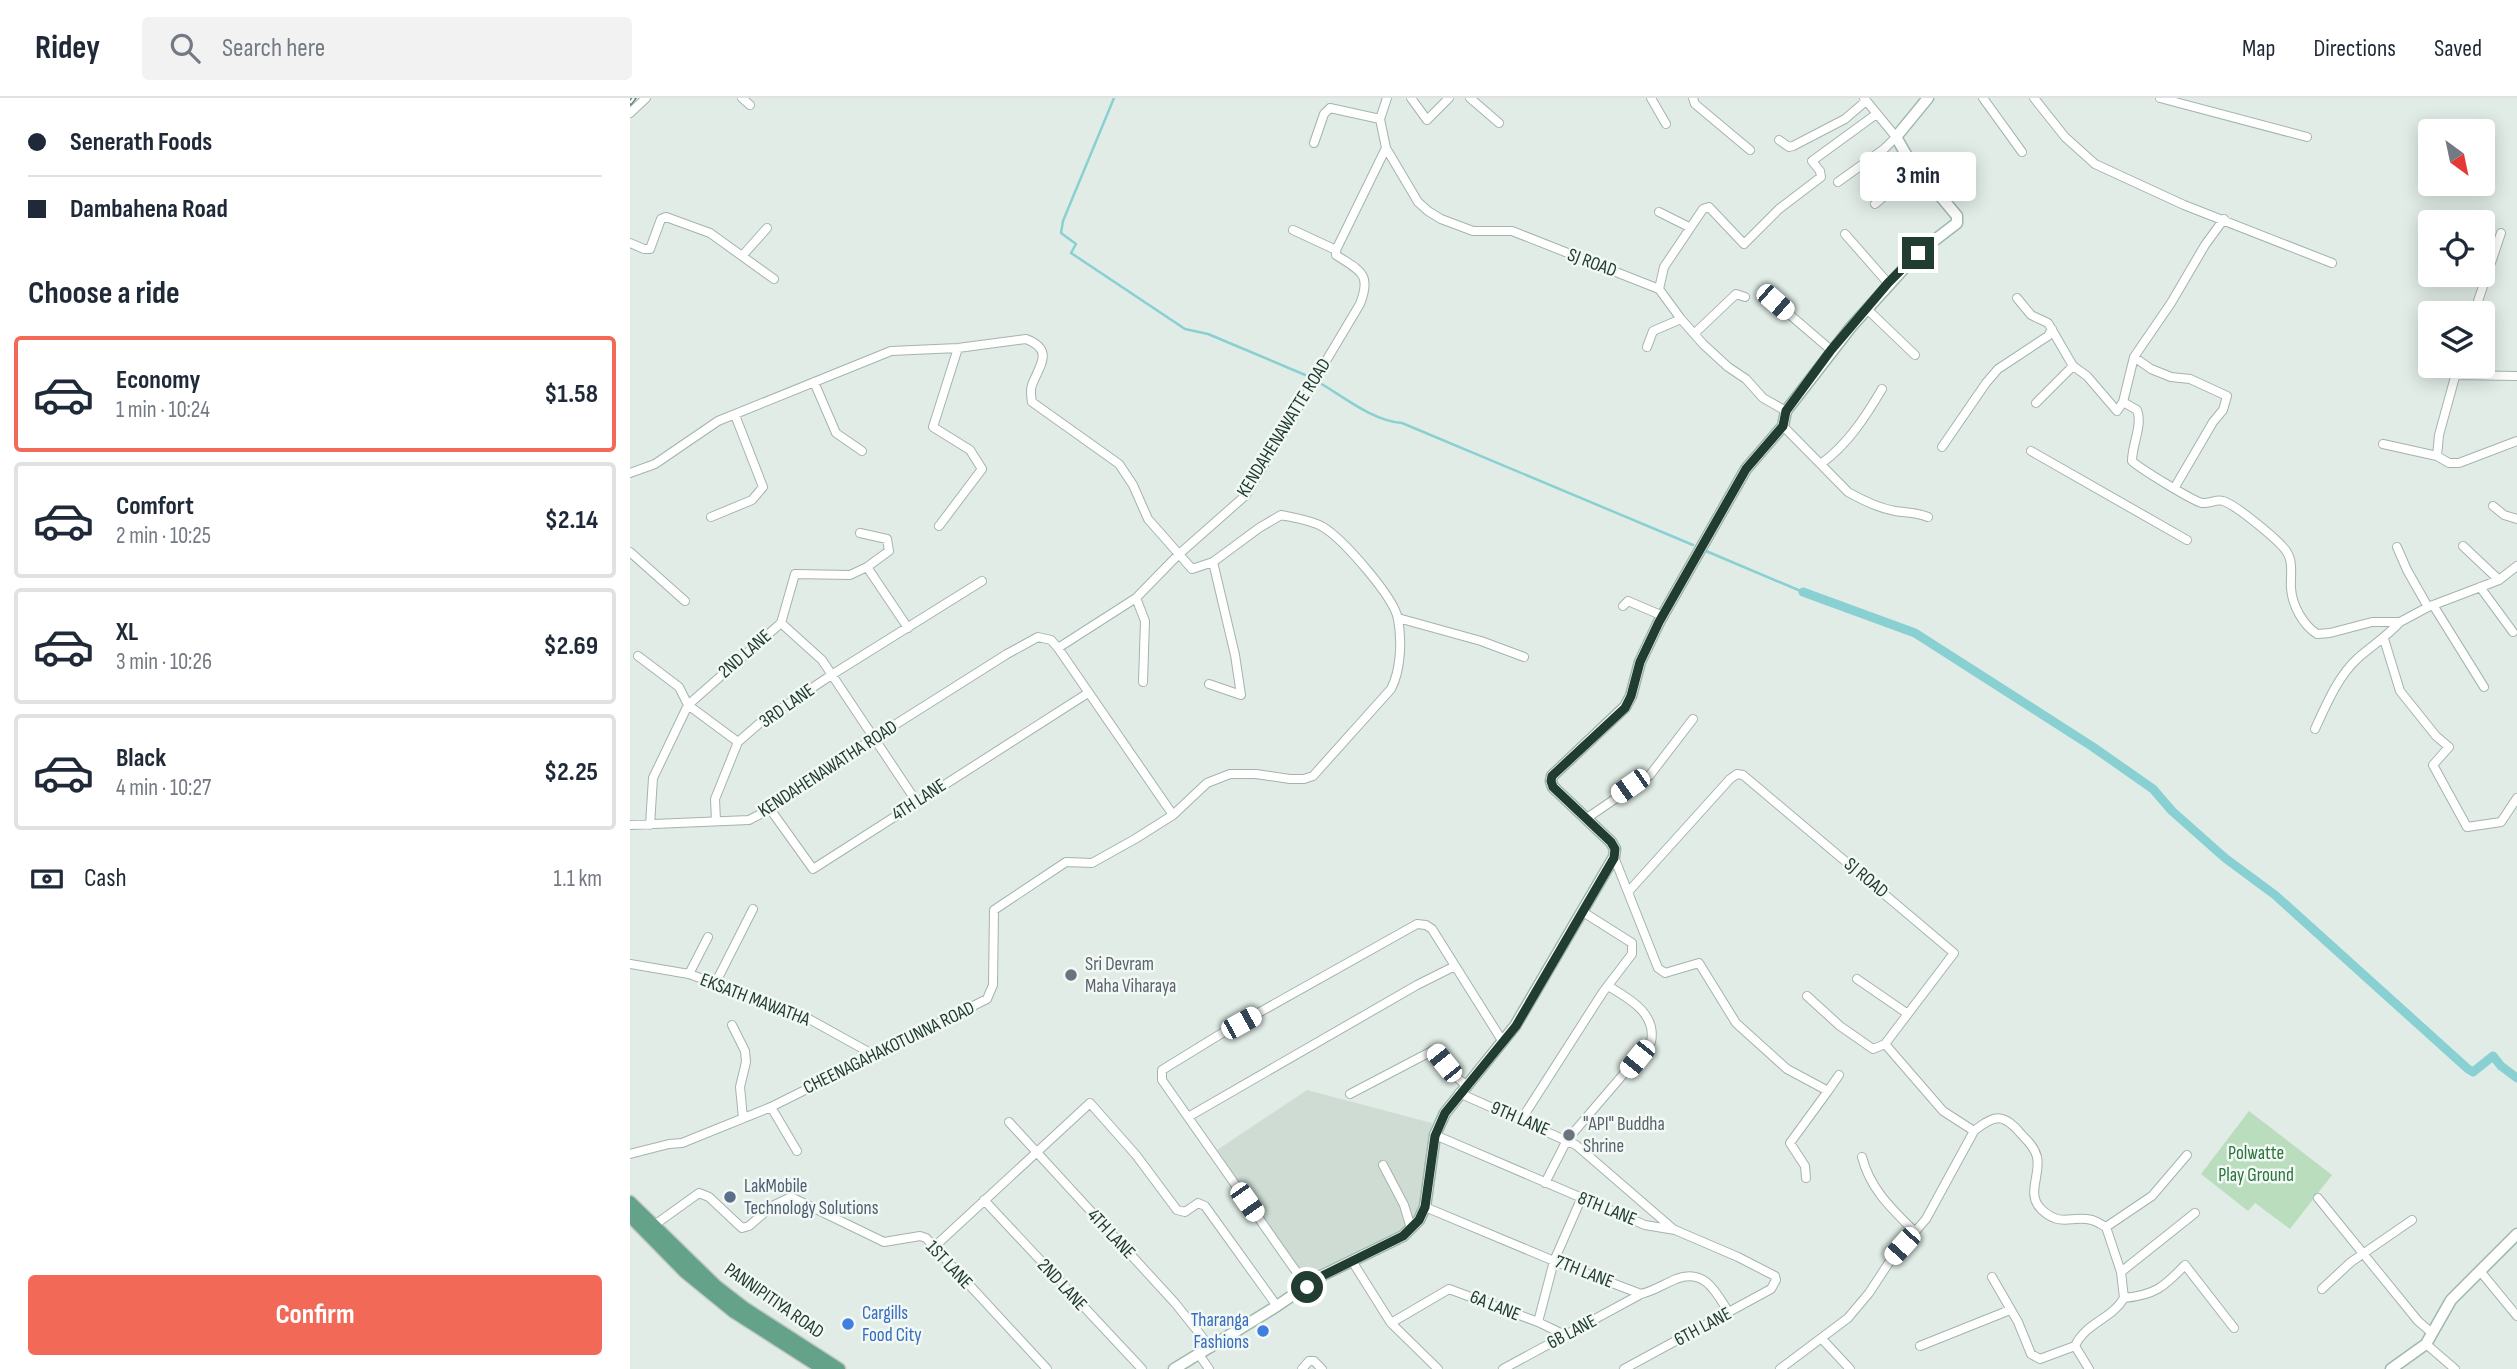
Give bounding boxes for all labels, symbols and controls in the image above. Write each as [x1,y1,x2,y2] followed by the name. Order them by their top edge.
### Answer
[142,17,632,80] search box
[35,28,100,68] text: Ridey
[166,29,204,67] icon: search
[222,33,325,64] text: Search here
[2242,34,2275,63] text: Map
[2313,34,2396,63] text: Directions
[2434,34,2482,63] text: Saved
[2418,119,2496,196] north arrow
[2418,119,2495,378] map controls
[70,127,212,158] text: Senerath Foods
[1860,152,1976,200] callout: 3 min
[1896,162,1940,190] text: 3 min
[70,194,228,225] text: Dambahena Road
[2418,210,2495,287] button: locate
[1902,237,1934,269] route end
[1564,244,1620,282] street label: SJ ROAD
[28,274,180,313] text: Choose a ride
[1753,280,1798,324] car
[2418,301,2495,378] button: layers
[1232,354,1336,502] street label: KENDAHENAWATTE ROAD
[32,363,95,426] icon: car
[116,365,200,396] text: Economy
[544,379,598,410] text: $1.58
[116,396,210,424] text: 1 min · 10:24
[32,489,95,552] icon: car
[116,491,194,522] text: Comfort
[545,505,598,536] text: $2.14
[116,522,211,550] text: 2 min · 10:25
[32,615,95,678] icon: car
[116,617,138,648] text: XL
[714,625,776,683] street label: 2ND LANE
[543,631,598,662] text: $2.69
[116,648,212,676] text: 3 min · 10:26
[755,679,819,733] street label: 3RD LANE
[754,715,902,823] street label: KENDAHENAWATHA ROAD
[32,741,95,804] icon: car
[116,743,166,774] text: Black
[544,757,598,788] text: $2.25
[1607,765,1654,807] car
[116,774,211,802] text: 4 min · 10:27
[887,774,951,826] street label: 4TH LANE
[1839,853,1893,903] street label: SJ ROAD
[28,860,66,898] icon: cash
[84,863,127,894] text: Cash
[553,865,602,893] text: 1.1 km
[1085,953,1176,998] place label: Sri Devram Maha Viharaya
[1063,967,1079,983] marker: Sri Devram Maha Viharaya
[697,968,814,1032] street label: EKSATH MAWATHA
[799,996,979,1100] street label: CHEENAGAHAKOTUNNA ROAD
[1218,1004,1265,1042] car
[1616,1036,1659,1082] car
[1423,1040,1466,1086] car
[1487,1096,1553,1142] street label: 9TH LANE
[1583,1113,1665,1158] place label: "API" Buddha Shrine
[1561,1127,1577,1143] marker: "API" Buddha Shrine
[2218,1142,2294,1187] park label: Polwatte Play Ground
[744,1175,879,1220] place label: LakMobile Technology Solutions
[1227,1179,1268,1225] car
[1574,1187,1640,1231] street label: 8TH LANE
[722,1189,738,1205] marker: LakMobile Technology Solutions
[1082,1204,1140,1264] street label: 4TH LANE
[1881,1223,1924,1269] car
[921,1236,977,1294] street label: 1ST LANE
[1551,1250,1617,1294] street label: 7TH LANE
[1032,1254,1092,1316] street label: 2ND LANE
[720,1258,828,1344] street label: PANNIPITIYA ROAD
[1291,1271,1323,1303] route start
[28,1275,602,1355] button: Confirm
[1466,1286,1524,1326] street label: 6A LANE
[862,1302,922,1347] place label: Cargills Food City
[1670,1302,1736,1352] street label: 6TH LANE
[1191,1309,1249,1354] place label: Tharanga Fashions
[1543,1309,1601,1355] street label: 6B LANE
[840,1316,856,1332] marker: Cargills Food City
[1255,1323,1271,1339] marker: Tharanga Fashions

